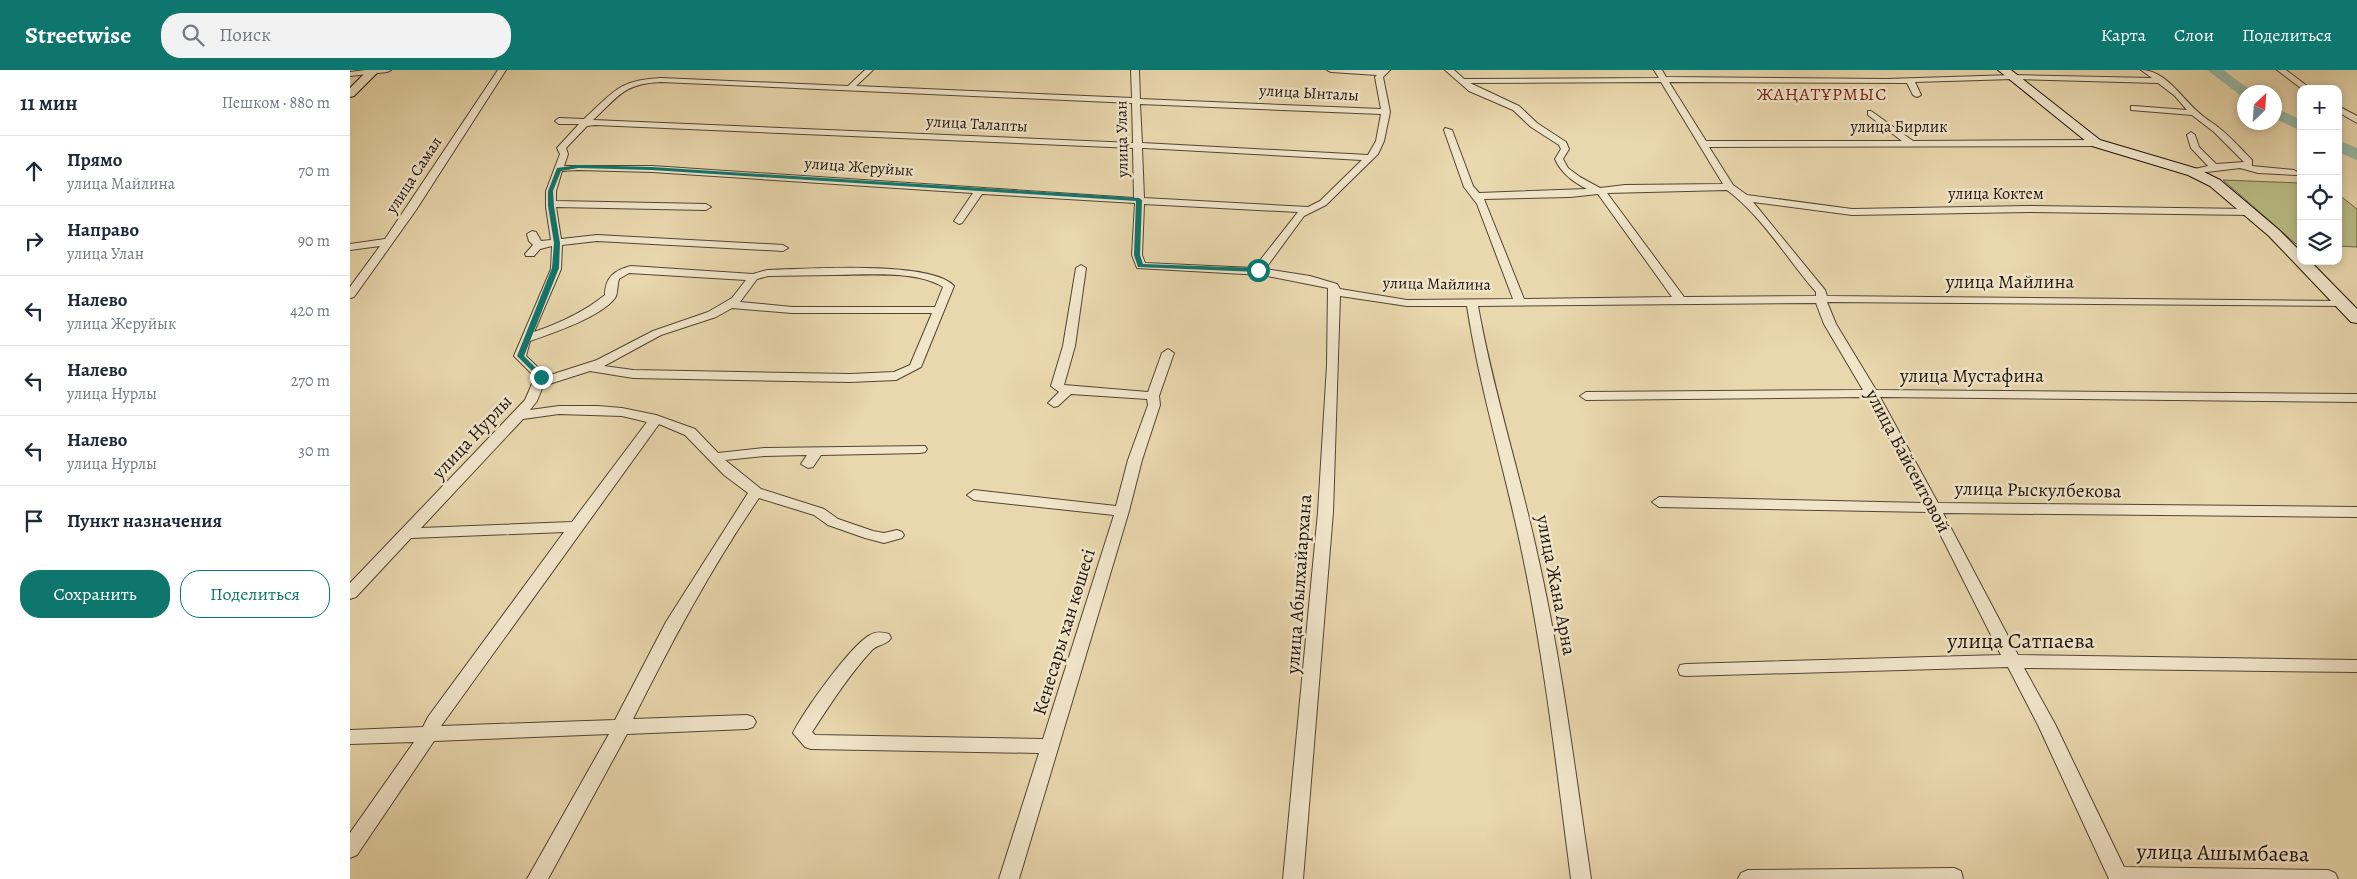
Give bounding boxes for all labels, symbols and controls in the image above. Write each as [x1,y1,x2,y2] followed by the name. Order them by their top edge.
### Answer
[161,13,511,58] search box
[25,19,131,51] text: Streetwise
[179,21,207,49] icon: search
[219,22,271,48] text: Поиск
[2101,23,2146,47] text: Карта
[2174,23,2214,47] text: Слои
[2242,23,2332,47] text: Поделиться
[1258,79,1359,107] street label: улица Ынталы
[1756,82,1888,106] district label: ЖАҢАТҰРМЫС
[2237,85,2282,130] north arrow
[2297,85,2342,265] map controls
[2297,85,2342,130] button: +
[20,89,78,117] text: 11 мин
[222,92,330,114] text: Пешком · 880 m
[1110,100,1134,179] street label: улица Улан
[925,110,1028,138] street label: улица Талапты
[1850,116,1947,138] street label: улица Бирлик
[2297,130,2342,175] button: −
[380,132,447,219] street label: улица Самал
[67,147,122,173] text: Прямо
[803,152,914,182] street label: улица Жеруйык
[20,157,48,185] icon: ahead
[298,160,330,182] text: 70 m
[67,173,175,195] text: улица Майлина
[2297,175,2342,220] button: locate
[1947,183,2044,205] street label: улица Коктем
[67,217,139,243] text: Направо
[2297,220,2342,265] button: layers
[20,227,48,255] icon: right
[298,230,330,252] text: 90 m
[67,243,144,265] text: улица Улан
[1247,259,1270,282] route start
[1945,269,2074,295] street label: улица Майлина
[1382,272,1492,296] street label: улица Майлина
[67,287,127,313] text: Налево
[20,297,48,325] icon: left
[290,300,330,322] text: 420 m
[67,313,176,335] text: улица Жеруйык
[67,357,127,383] text: Налево
[1899,363,2044,389] street label: улица Мустафина
[530,366,553,389] route end
[20,367,48,395] icon: left
[291,370,330,392] text: 270 m
[67,383,157,405] text: улица Нурлы
[1859,384,1957,537] street label: улица Байсеитовой
[425,389,518,486] street label: улица Нурлы
[67,427,127,453] text: Налево
[20,437,48,465] icon: left
[298,440,330,462] text: 30 m
[67,453,157,475] text: улица Нурлы
[1953,476,2122,504] street label: улица Рыскулбекова
[1280,493,1318,676] street label: улица Абылхайархана
[20,507,48,535] icon: arrive
[67,508,222,534] text: Пункт назначения
[1529,512,1582,658] street label: улица Жана Арна
[1026,546,1102,718] street label: Кенесары хан көшесі
[20,570,170,618] button: Сохранить
[180,570,330,618] button: Поделиться
[1946,626,2096,656] street label: улица Сатпаева
[2135,836,2310,870] street label: улица Ашымбаева

